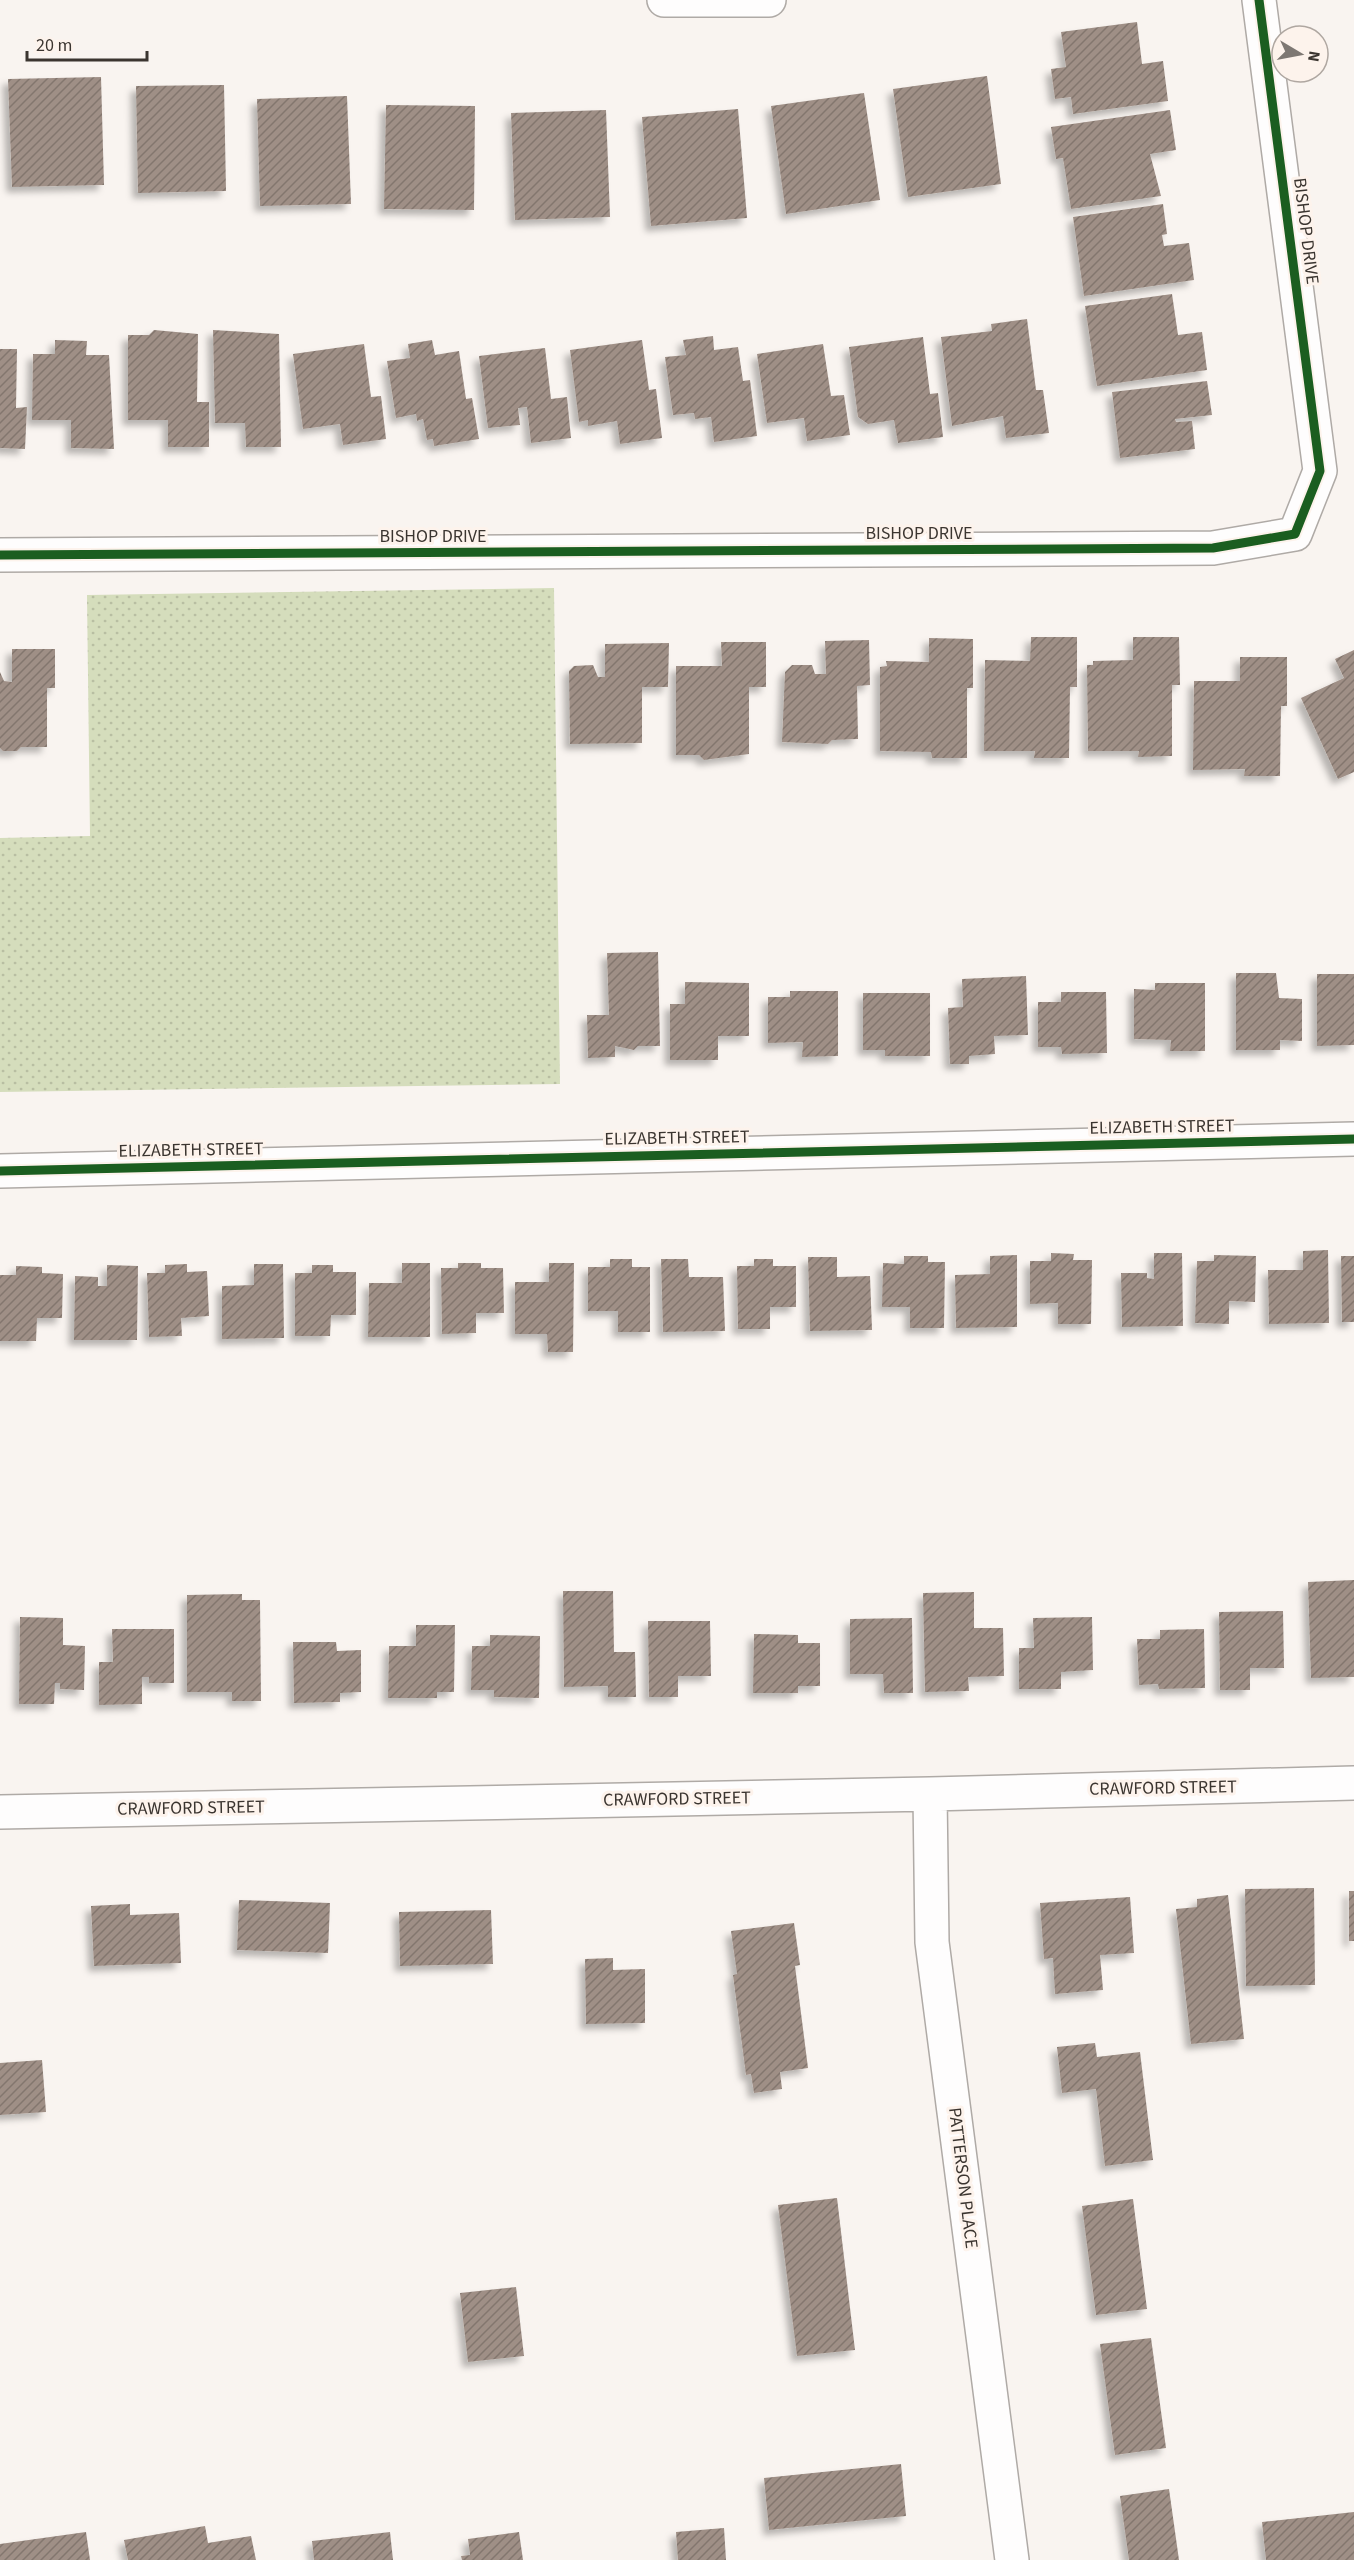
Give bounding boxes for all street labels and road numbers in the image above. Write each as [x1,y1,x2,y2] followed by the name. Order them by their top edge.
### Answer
[1287,176,1325,286] street label: BISHOP DRIVE
[865,521,973,546] street label: BISHOP DRIVE
[379,524,487,549] street label: BISHOP DRIVE
[1089,1113,1235,1141] street label: ELIZABETH STREET
[604,1124,750,1152] street label: ELIZABETH STREET
[118,1136,264,1164] street label: ELIZABETH STREET
[1089,1774,1237,1802] street label: CRAWFORD STREET
[603,1785,751,1813] street label: CRAWFORD STREET
[117,1794,265,1822] street label: CRAWFORD STREET
[942,2106,984,2250] street label: PATTERSON PLACE

